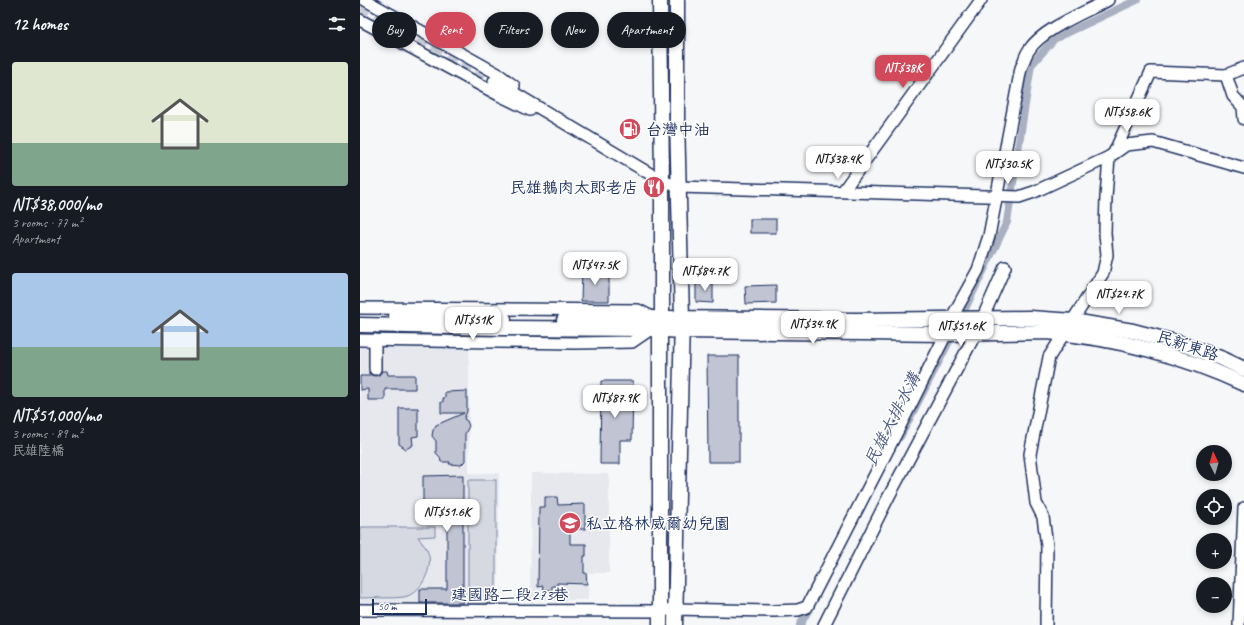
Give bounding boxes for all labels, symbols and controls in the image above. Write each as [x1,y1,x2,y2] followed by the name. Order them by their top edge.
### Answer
[372,12,417,48] chip: Buy
[425,12,476,48] chip: Rent
[484,12,543,48] chip: Filters
[551,12,599,48] chip: New
[607,12,686,48] chip: Apartment
[326,13,348,35] icon: filters
[12,14,68,35] text: 12 homes
[870,55,936,89] pin: NT$38K
[884,60,922,76] text: NT$38K
[144,88,216,160] icon: home
[1086,99,1168,133] pin: NT$58.6K
[1104,104,1150,120] text: NT$58.6K
[617,116,643,142] fuel station icon: 台灣中油
[646,120,710,140] place label: 台灣中油
[797,146,879,180] pin: NT$38.4K
[815,151,861,167] text: NT$38.4K
[967,151,1049,185] pin: NT$30.5K
[985,156,1031,172] text: NT$30.5K
[641,174,667,200] restaurant icon: 民雄鵝肉太郎老店
[510,178,638,198] place label: 民雄鵝肉太郎老店
[12,194,101,215] text: NT$38,000/mo
[12,215,82,231] text: 3 rooms · 77 m²
[12,231,60,247] text: Apartment
[554,252,636,286] pin: NT$47.5K
[572,257,618,273] text: NT$47.5K
[664,258,746,292] pin: NT$84.7K
[682,263,728,279] text: NT$84.7K
[1078,281,1160,315] pin: NT$24.7K
[1096,286,1142,302] text: NT$24.7K
[144,299,216,371] icon: home
[440,307,506,341] pin: NT$51K
[772,311,854,345] pin: NT$34.9K
[454,312,492,328] text: NT$51K
[920,313,1002,347] pin: NT$51.6K
[790,316,836,332] text: NT$34.9K
[938,318,984,334] text: NT$51.6K
[1154,327,1221,365] street label: 民新東路
[860,367,926,469] water label: 民雄大排水溝
[574,385,656,419] pin: NT$87.9K
[592,390,638,406] text: NT$87.9K
[12,405,101,426] text: NT$51,000/mo
[12,426,82,442] text: 3 rooms · 89 m²
[12,443,64,459] text: 民雄陸橋
[1196,445,1232,481] north arrow
[1196,445,1232,613] map controls
[1196,489,1232,525] button: locate
[406,499,488,533] pin: NT$51.6K
[424,504,470,520] text: NT$51.6K
[557,510,583,536] school or university icon: 私立格林威爾幼兒園
[586,514,730,534] place label: 私立格林威爾幼兒園
[1196,533,1232,569] button: +
[1196,577,1232,613] button: −
[451,585,569,605] street label: 建國路二段273巷
[372,597,427,616] scale bar
[378,599,397,613] text: 50 m

